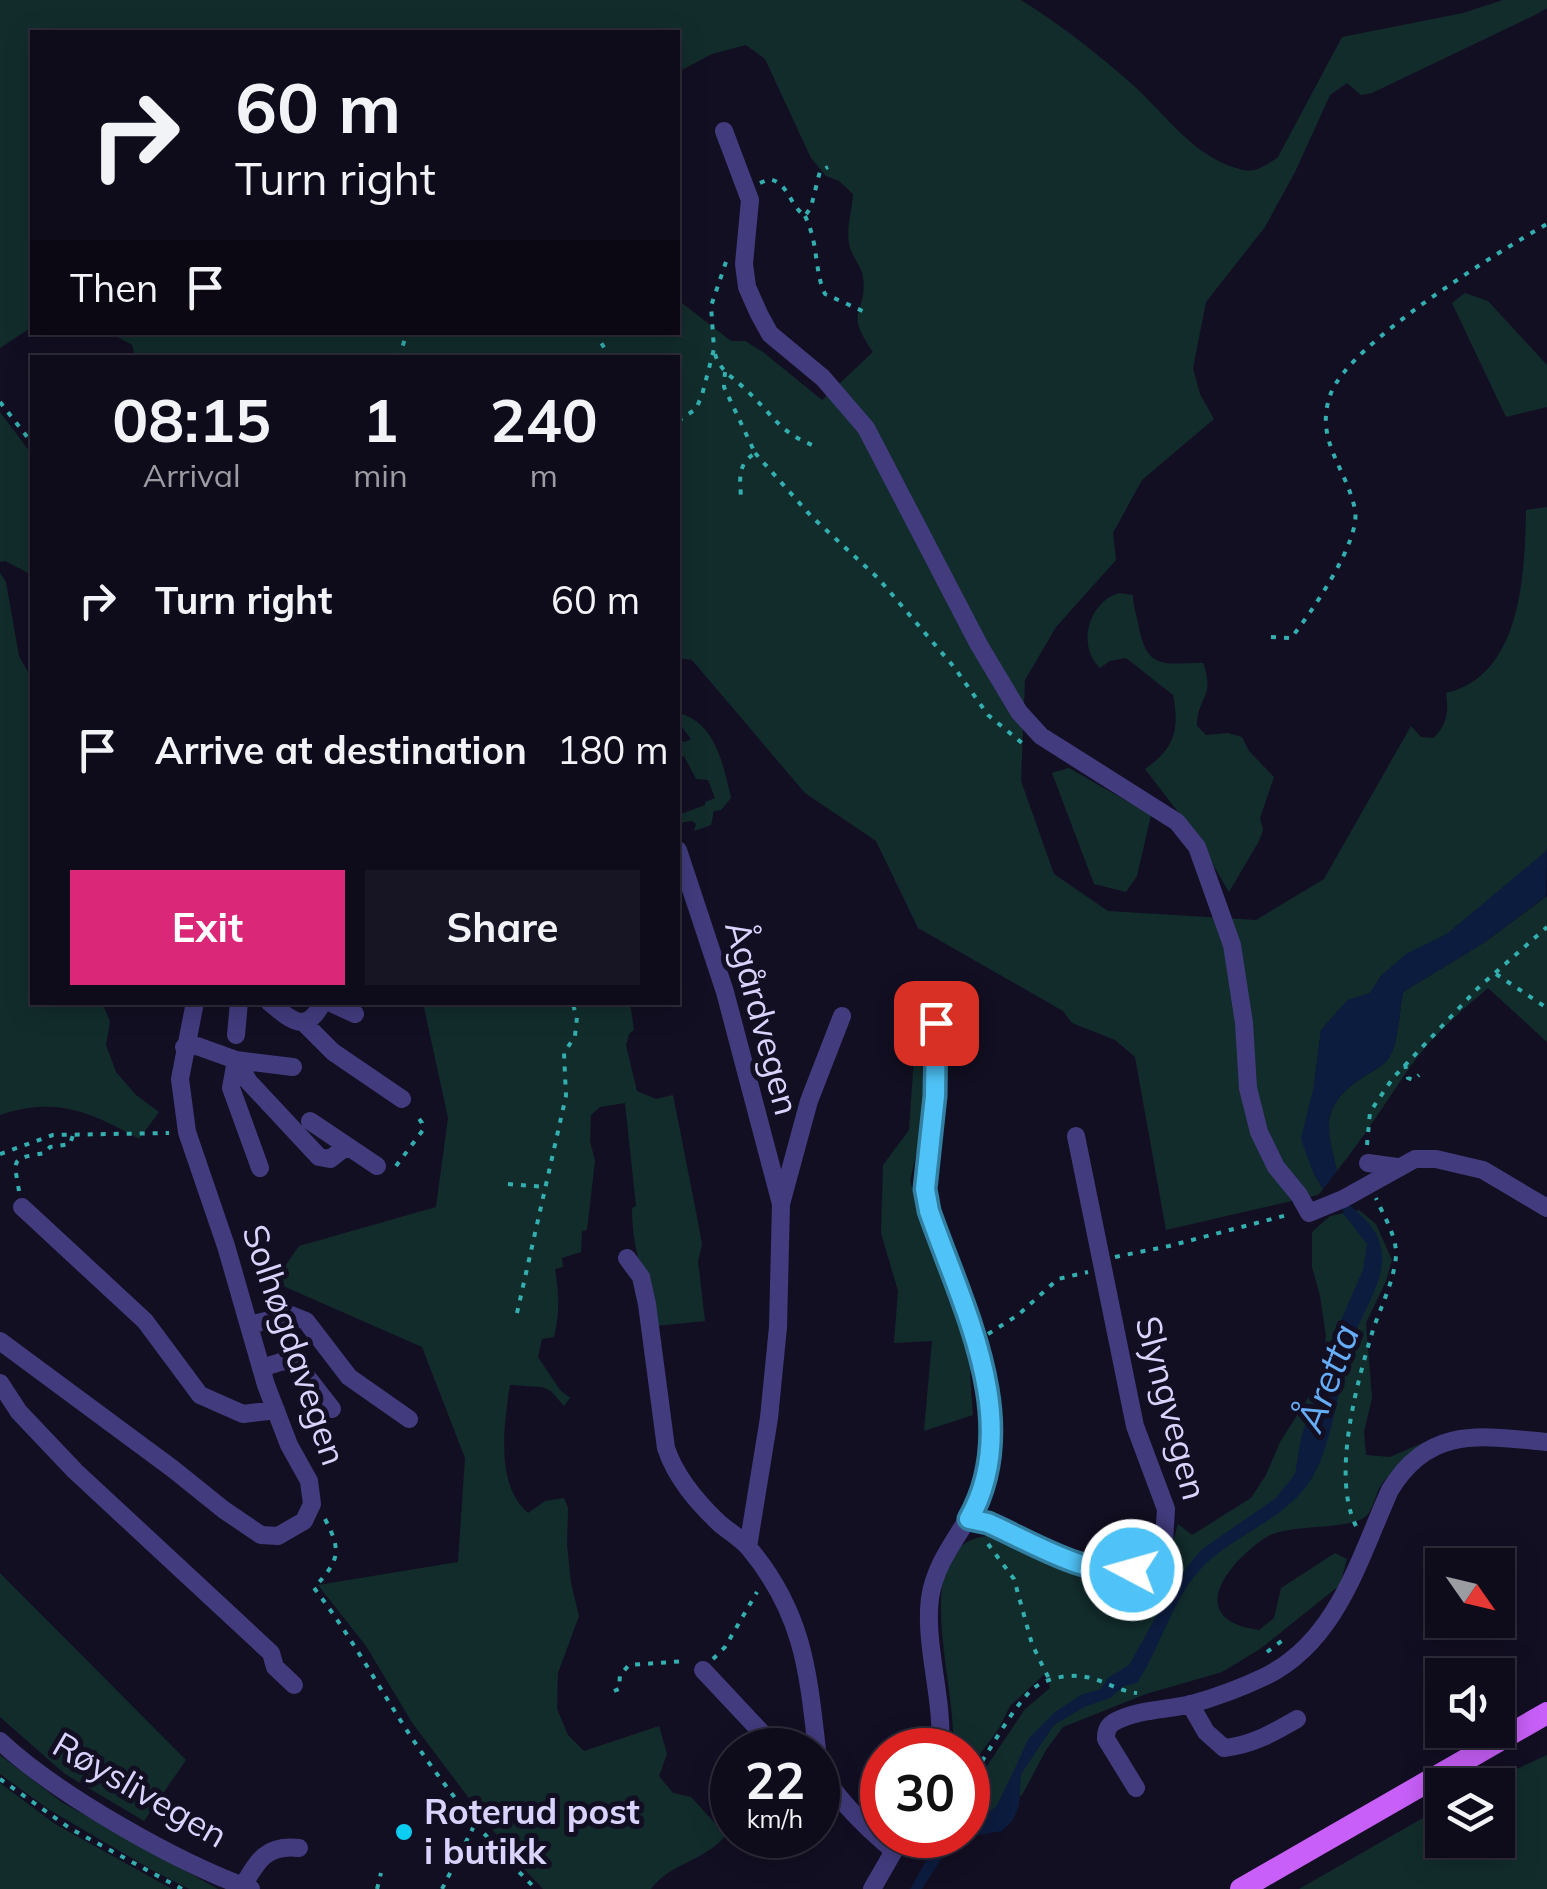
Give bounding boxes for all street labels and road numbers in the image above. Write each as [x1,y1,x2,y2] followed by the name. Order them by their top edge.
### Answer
[716,916,810,1120] street label: Ågårdvegen
[233,1219,357,1471] street label: Solhøgdavegen
[1126,1311,1218,1504] street label: Slyngvegen
[46,1722,235,1857] street label: Røyslivegen

